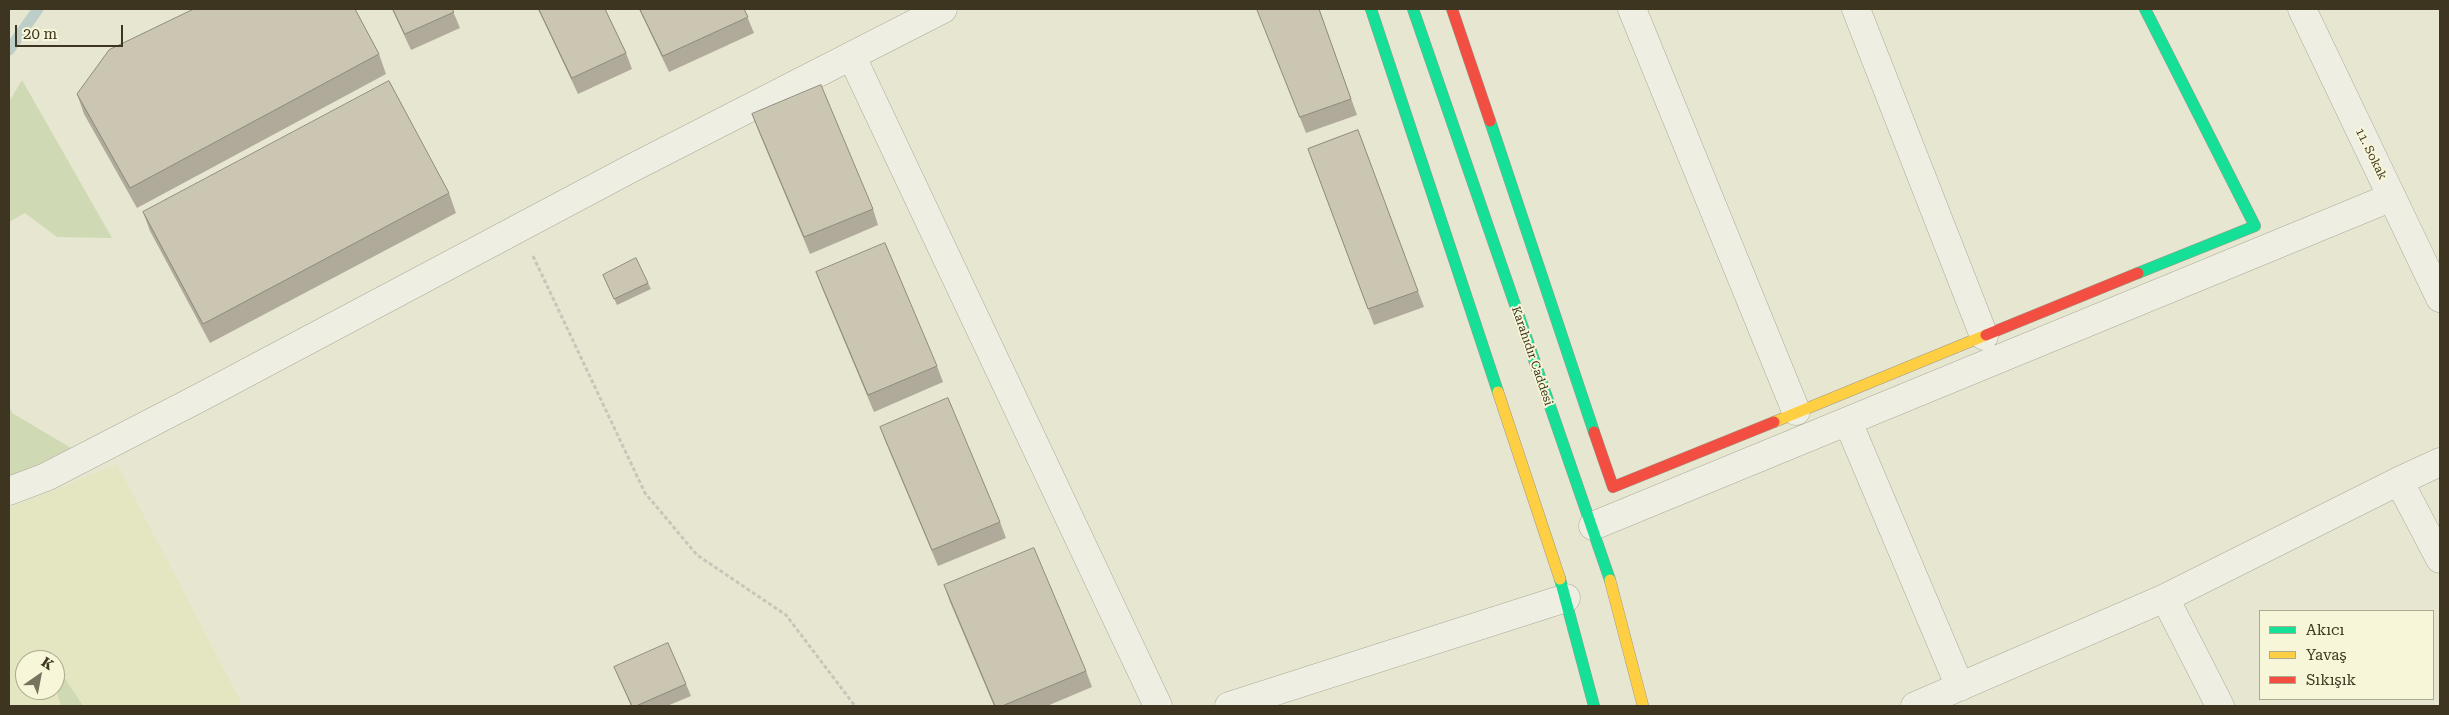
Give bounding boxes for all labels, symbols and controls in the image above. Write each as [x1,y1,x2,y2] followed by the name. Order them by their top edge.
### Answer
[18,15,125,47] scale bar
[23,25,57,43] text: 20 m
[2352,126,2390,182] street label: 11. Sokak
[1508,305,1556,407] street label: Karahıdır Caddesi
[2259,610,2434,700] legend
[2306,621,2344,639] text: Akıcı
[2306,646,2347,664] text: Yavaş
[15,650,65,700] north arrow
[39,654,57,673] text: K
[2306,671,2356,689] text: Sıkışık

